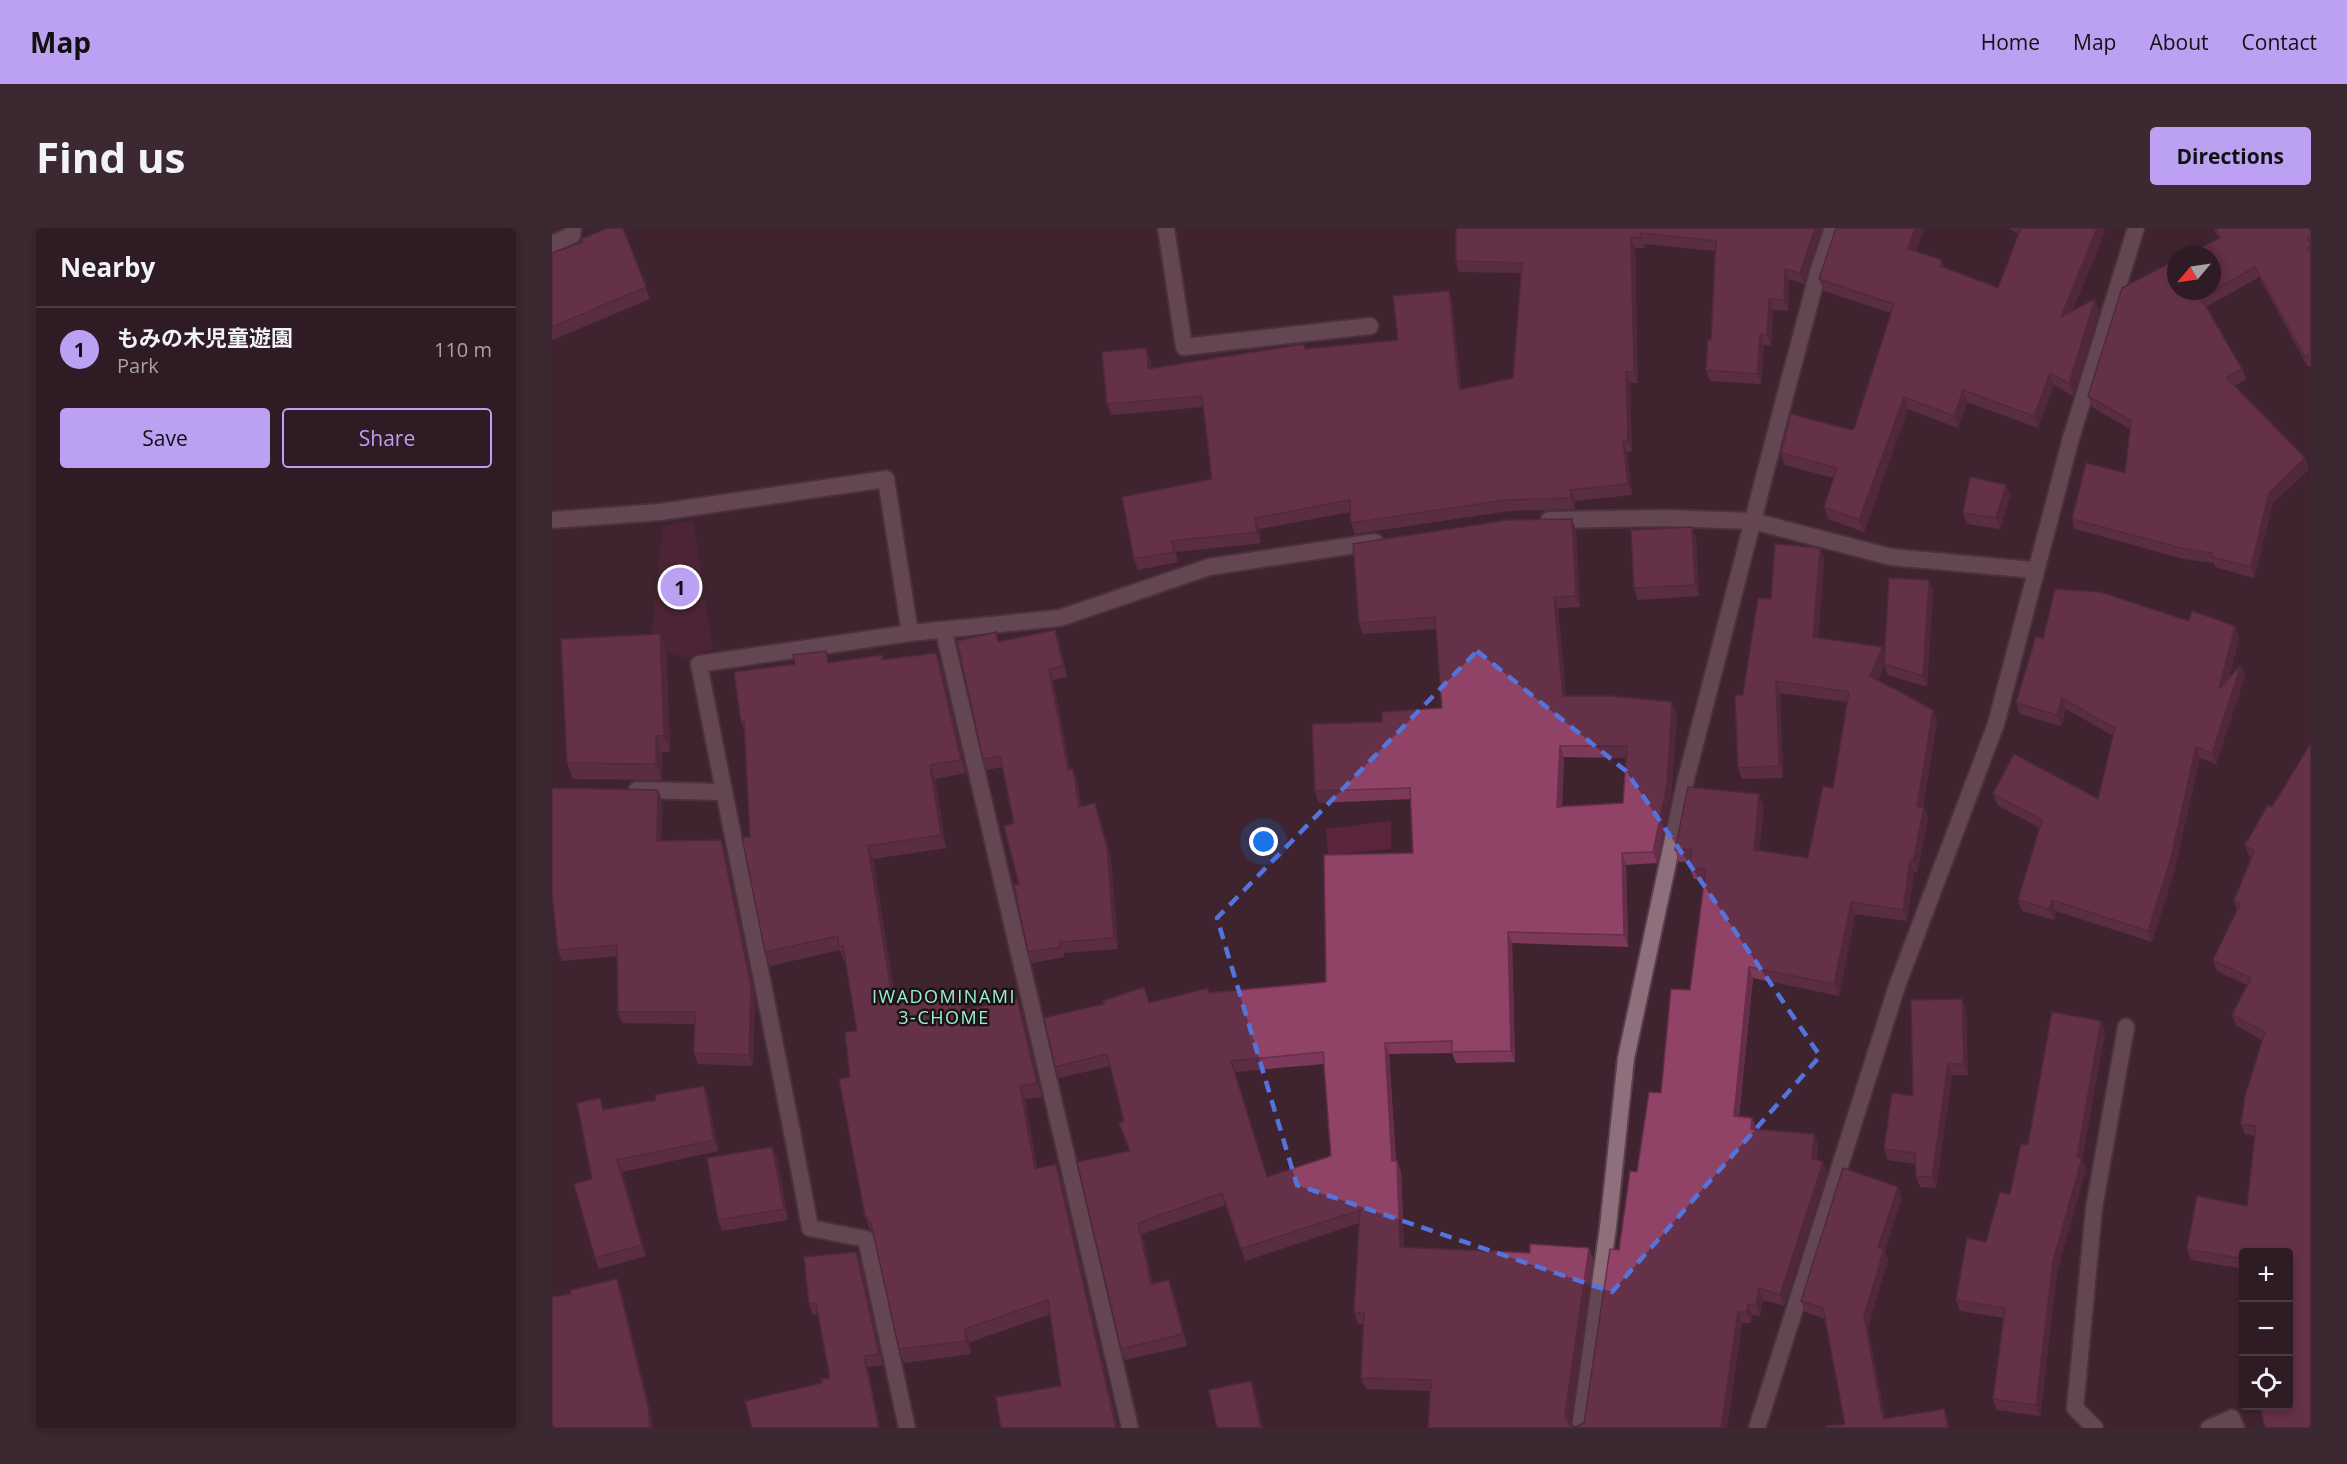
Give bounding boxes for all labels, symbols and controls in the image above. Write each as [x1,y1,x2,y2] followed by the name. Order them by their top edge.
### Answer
[30,23,91,61] text: Map
[1981,28,2040,56] text: Home
[2073,28,2116,56] text: Map
[2149,28,2209,56] text: About
[2242,28,2317,56] text: Contact
[2150,127,2311,185] button: Directions
[36,128,185,185] text: Find us
[2167,246,2221,300] north arrow
[60,249,155,285] text: Nearby
[117,322,293,352] text: もみの木児童遊園
[74,336,85,363] text: 1
[434,336,492,363] text: 110 m
[117,352,159,379] text: Park
[60,408,270,468] button: Save
[282,408,492,468] button: Share
[660,564,700,610] pin: 1
[1249,827,1278,856] your location
[872,984,1016,1029] district label: IWADOMINAMI 3-CHOME
[2239,1248,2293,1410] map controls
[2239,1248,2293,1302] button: +
[2239,1302,2293,1356] button: −
[2239,1356,2293,1410] button: locate

